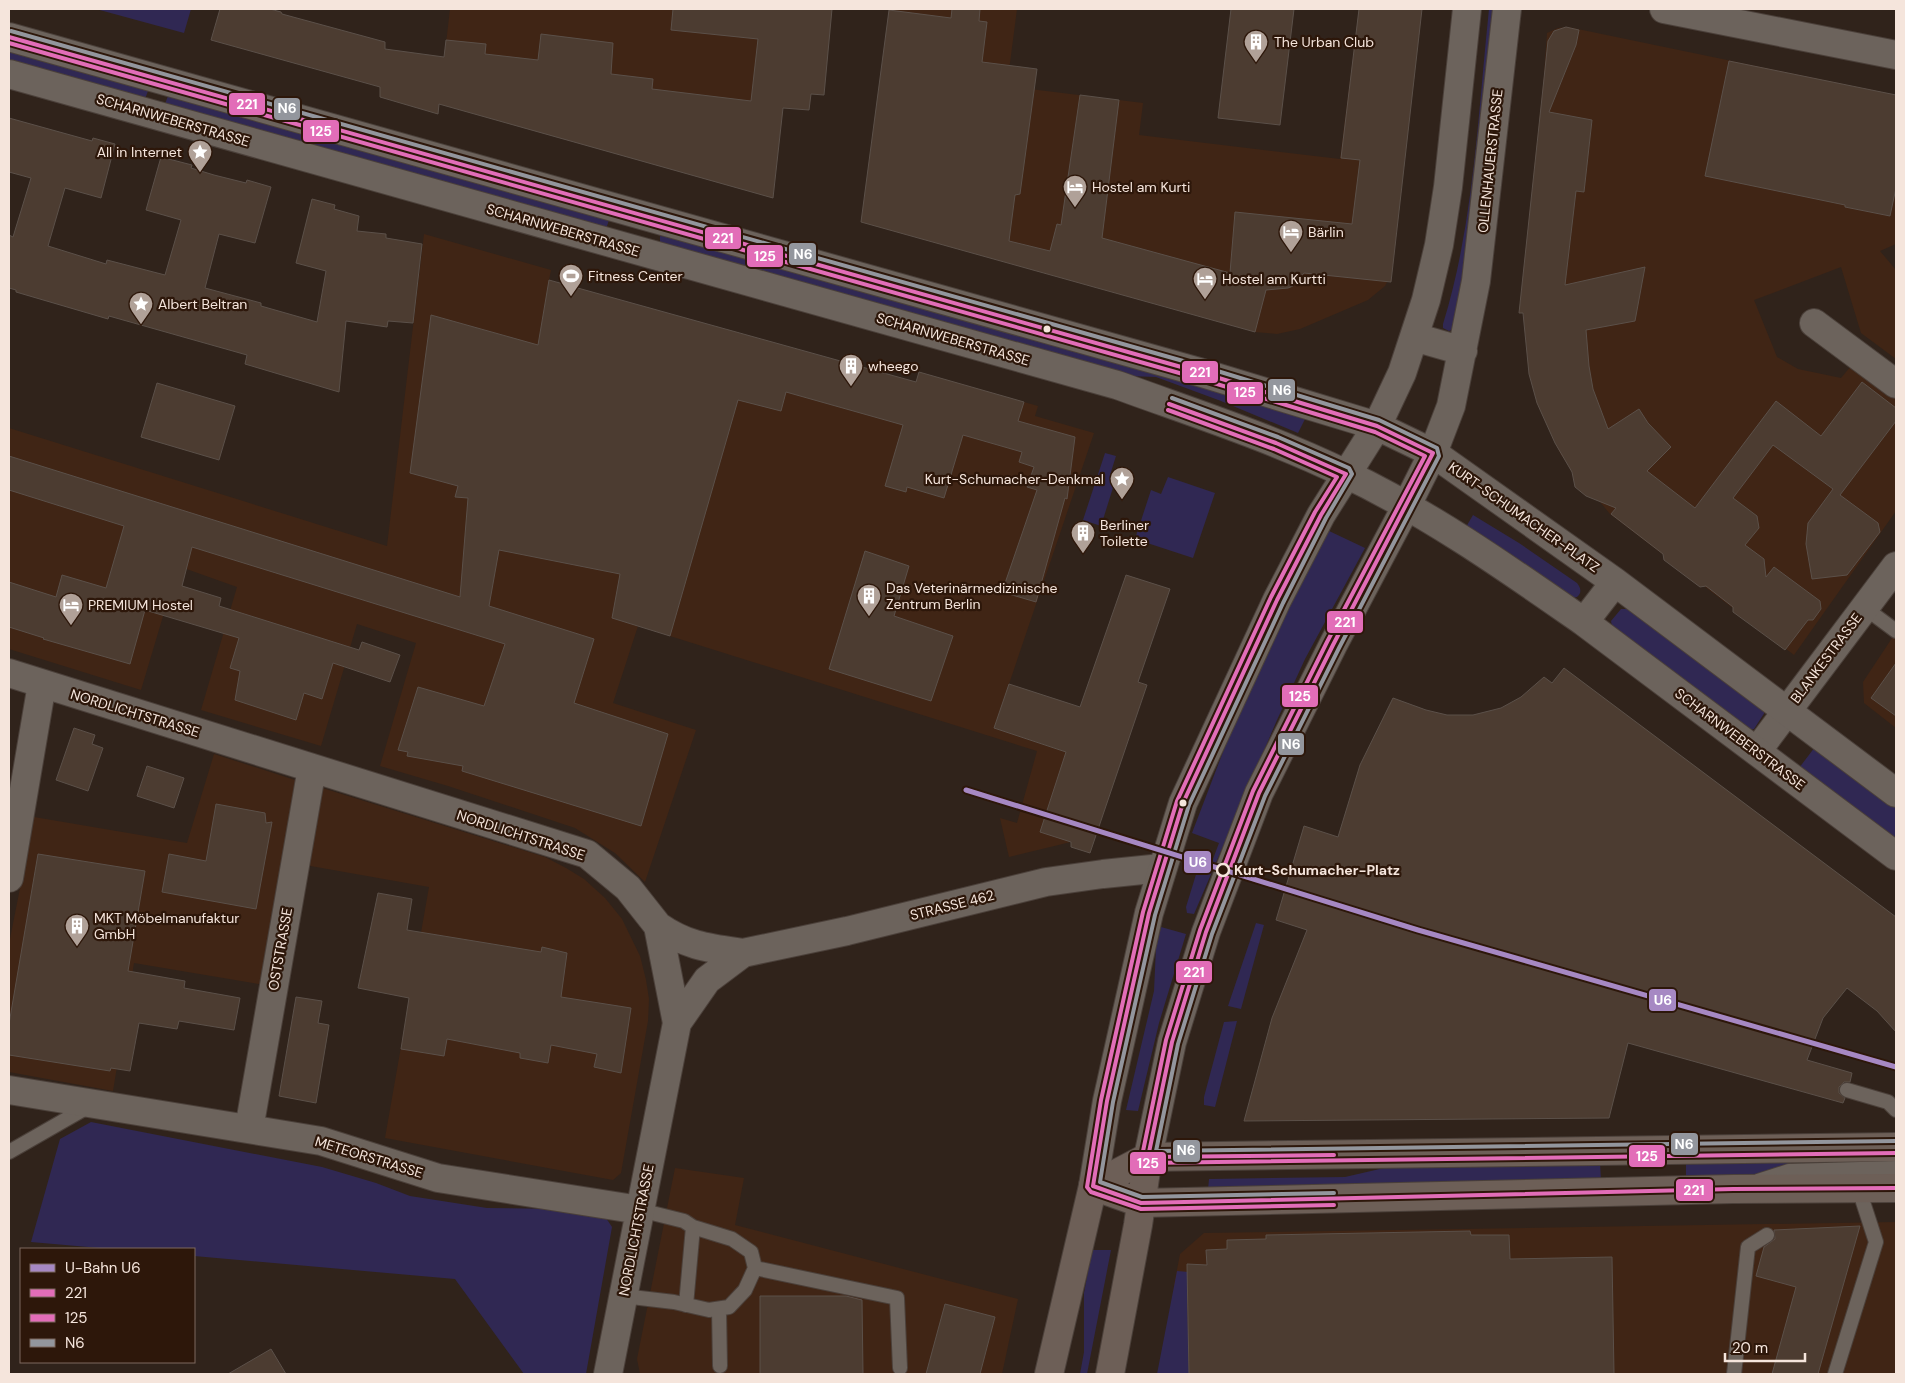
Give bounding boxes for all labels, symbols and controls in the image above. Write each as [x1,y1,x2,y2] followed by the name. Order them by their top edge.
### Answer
[1243,29,1269,63] building icon: The Urban Club
[1274,33,1374,51] place label: The Urban Club
[1473,88,1507,234] street label: OLLENHAUERSTRASSE
[94,89,252,151] street label: SCHARNWEBERSTRASSE
[228,92,266,116] line badge: 221
[236,95,258,113] text: 221
[273,97,301,121] line badge: N6
[277,99,297,117] text: N6
[302,119,340,143] line badge: 125
[310,122,332,140] text: 125
[187,139,213,173] place icon: All in Internet
[97,143,182,161] place label: All in Internet
[1062,174,1088,208] hotel icon: Hostel am Kurti
[1092,178,1190,196] place label: Hostel am Kurti
[484,199,642,261] street label: SCHARNWEBERSTRASSE
[1278,219,1304,253] hotel icon: Bärlin
[1308,223,1344,241] place label: Bärlin
[704,226,742,250] line badge: 221
[712,229,734,247] text: 221
[788,242,817,266] line badge: N6
[746,244,784,268] line badge: 125
[793,245,813,263] text: N6
[754,247,776,265] text: 125
[558,263,584,297] sports icon: Fitness Center
[1192,266,1218,300] hotel icon: Hostel am Kurtti
[588,267,683,285] place label: Fitness Center
[1222,270,1326,288] place label: Hostel am Kurtti
[128,291,154,325] place icon: Albert Beltran
[158,295,247,313] place label: Albert Beltran
[874,308,1032,370] street label: SCHARNWEBERSTRASSE
[1042,324,1052,334] unlabelled marker
[838,353,864,387] building icon: wheego
[868,357,918,375] place label: wheego
[1181,360,1219,384] line badge: 221
[1189,363,1211,381] text: 221
[1267,378,1296,402] line badge: N6
[1226,381,1264,405] line badge: 125
[1272,381,1292,399] text: N6
[1234,383,1256,401] text: 125
[1445,458,1603,576] street label: KURT-SCHUMACHER-PLATZ
[1109,466,1135,500] place icon: Kurt-Schumacher-Denkmal
[925,470,1104,488] place label: Kurt-Schumacher-Denkmal
[1100,516,1149,550] place label: Berliner Toilette
[1070,520,1096,554] building icon: Berliner Toilette
[886,579,1058,613] place label: Das Veterinärmedizinische Zentrum Berlin
[856,583,882,617] building icon: Das Veterinärmedizinische Zentrum Berlin
[58,592,84,626] hotel icon: PREMIUM Hostel
[88,596,193,614] place label: PREMIUM Hostel
[1786,609,1866,707] street label: BLANKESTRASSE
[1326,610,1364,634] line badge: 221
[1334,613,1356,631] text: 221
[1281,684,1319,708] line badge: 125
[1671,684,1809,794] street label: SCHARNWEBERSTRASSE
[68,685,202,741] street label: NORDLICHTSTRASSE
[1289,687,1311,705] text: 125
[1277,732,1305,756] line badge: N6
[1281,735,1301,753] text: N6
[1178,798,1188,808] unlabelled marker
[455,806,587,864] street label: NORDLICHTSTRASSE
[1183,850,1212,874] line badge: U6
[1189,853,1207,871] text: U6
[1234,861,1400,879] place label: Kurt-Schumacher-Platz
[1216,863,1230,877] marker: Kurt-Schumacher-Platz
[908,886,996,924] street label: STRASSE 462
[264,906,296,992] street label: OSTSTRASSE
[94,909,239,943] place label: MKT Möbelmanufaktur GmbH
[64,913,90,947] building icon: MKT Möbelmanufaktur GmbH
[1175,960,1213,984] line badge: 221
[1183,963,1205,981] text: 221
[1648,988,1677,1012] line badge: U6
[1654,991,1672,1009] text: U6
[313,1132,425,1182] street label: METEORSTRASSE
[1670,1132,1699,1156] line badge: N6
[1674,1135,1694,1153] text: N6
[1172,1139,1201,1163] line badge: N6
[1176,1141,1196,1159] text: N6
[1628,1144,1666,1168] line badge: 125
[1636,1147,1658,1165] text: 125
[1129,1151,1167,1175] line badge: 125
[1137,1154,1159,1172] text: 125
[614,1163,658,1297] street label: NORDLICHTSTRASSE
[1675,1178,1714,1202] line badge: 221
[1683,1181,1705,1199] text: 221
[20,1248,195,1363] legend
[65,1258,141,1278] text: U-Bahn U6
[65,1283,87,1303] text: 221
[65,1308,87,1328] text: 125
[1725,1330,1805,1362] scale bar
[65,1333,85,1353] text: N6
[1732,1338,1768,1358] text: 20 m

